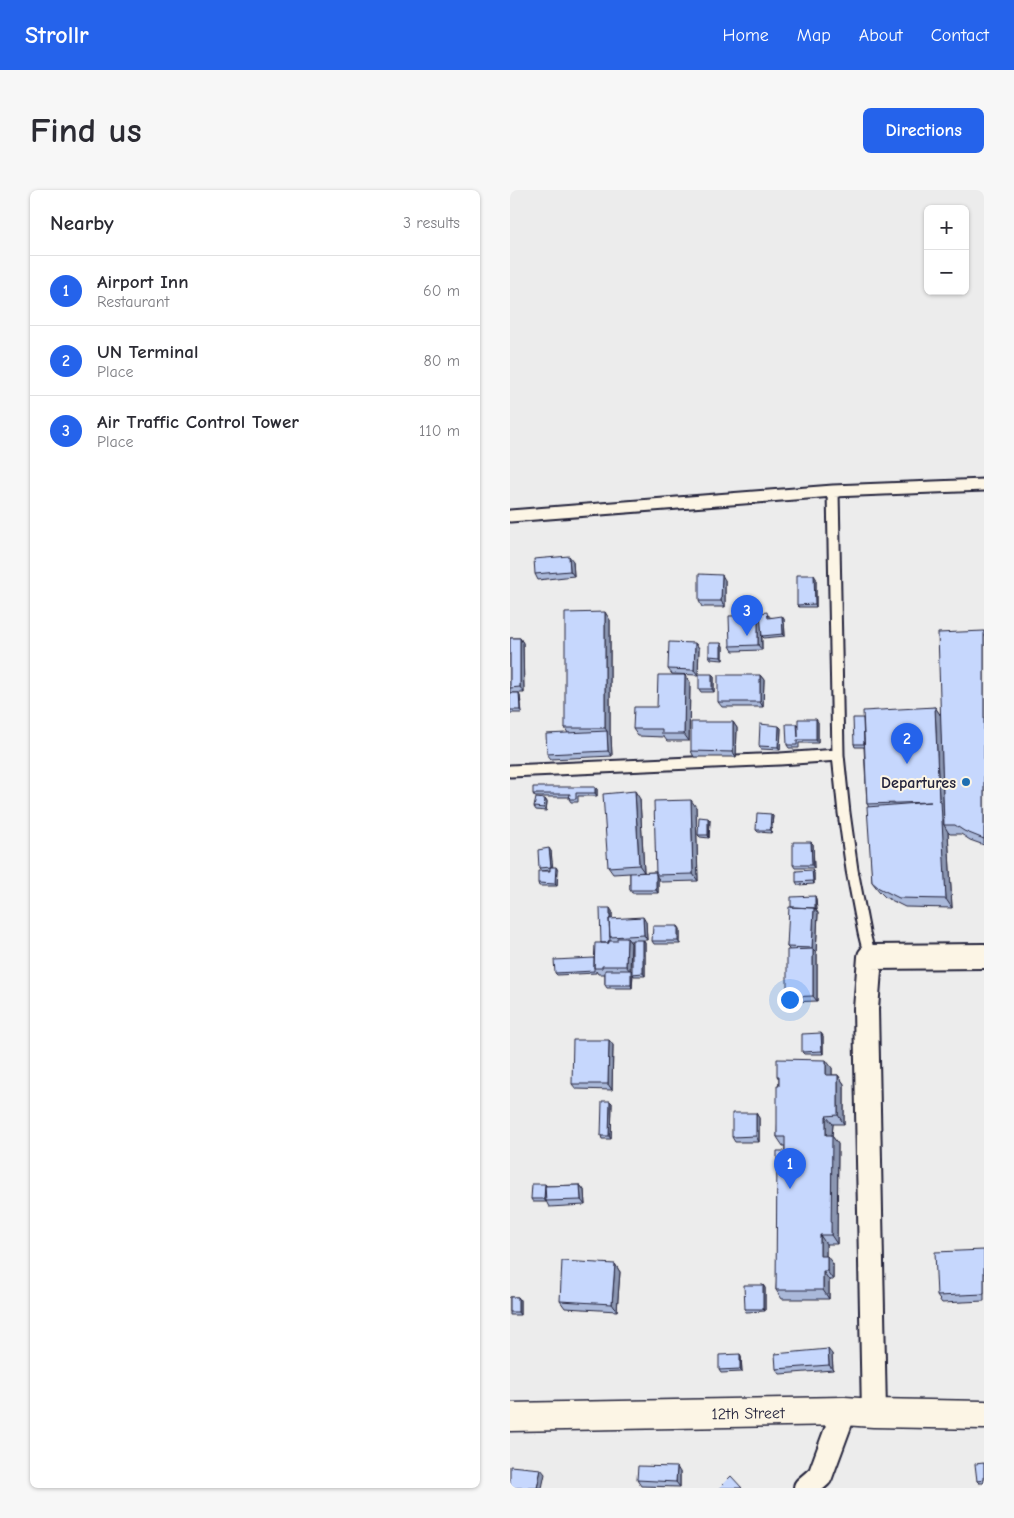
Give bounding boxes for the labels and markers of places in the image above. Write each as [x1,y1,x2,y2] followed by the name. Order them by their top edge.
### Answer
[731,595,763,636] pin: 3
[891,723,923,764] pin: 2
[881,774,956,792] place label: Departures
[960,776,972,788] marker: Departures
[774,1148,806,1189] pin: 1

